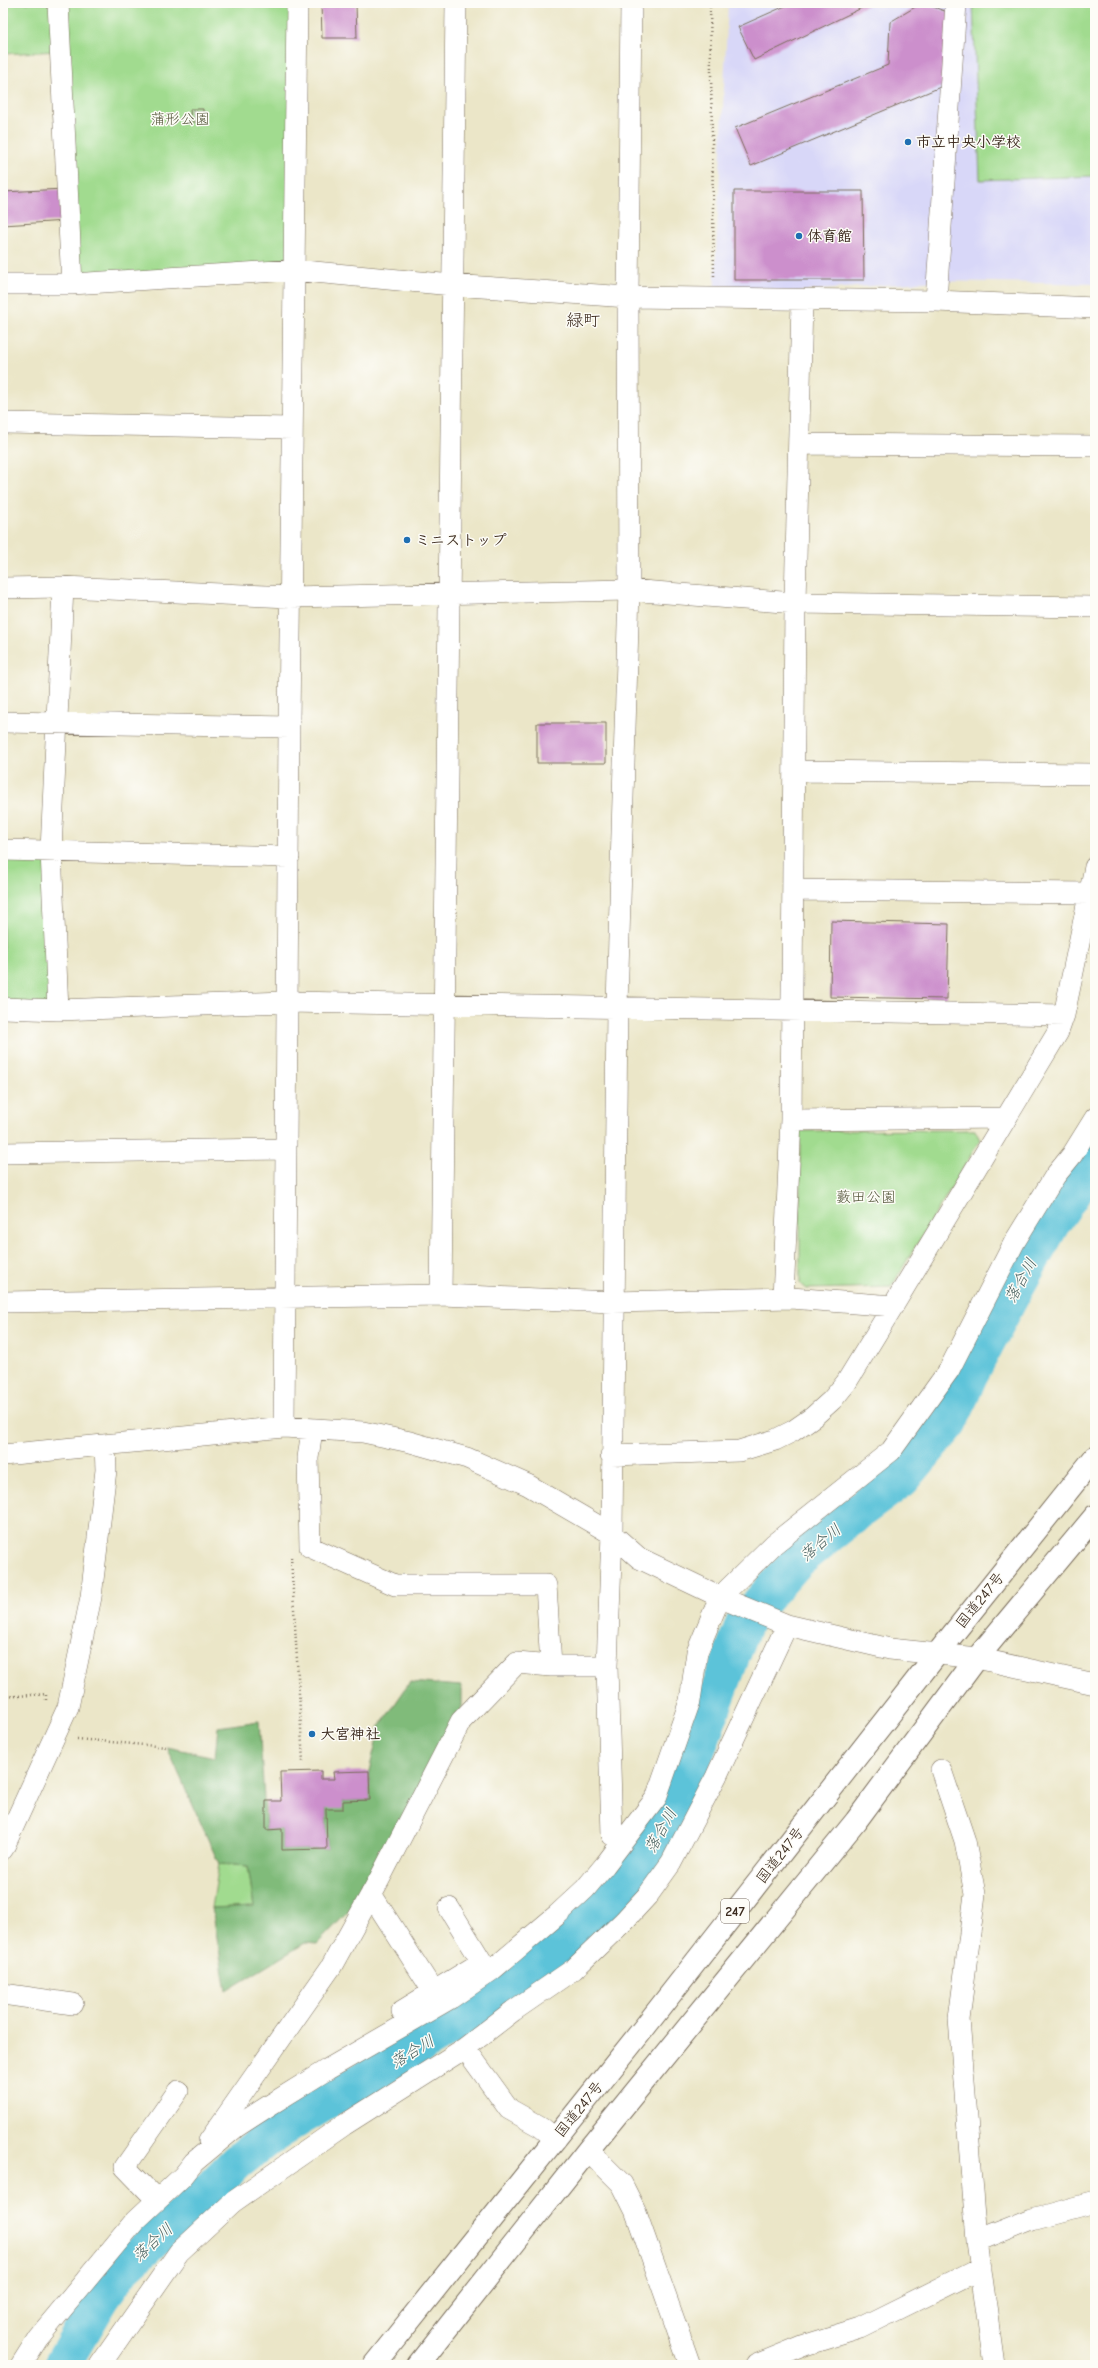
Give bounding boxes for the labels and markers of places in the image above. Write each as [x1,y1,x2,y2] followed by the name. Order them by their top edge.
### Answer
[916,133,1021,151] place label: 市立中央小学校
[903,137,913,147] marker: 市立中央小学校
[807,227,852,245] place label: 体育館
[794,231,804,241] marker: 体育館
[415,531,507,549] place label: ミニストップ
[402,535,412,545] marker: ミニストップ
[320,1725,380,1743] place label: 大宮神社
[307,1729,317,1739] marker: 大宮神社

